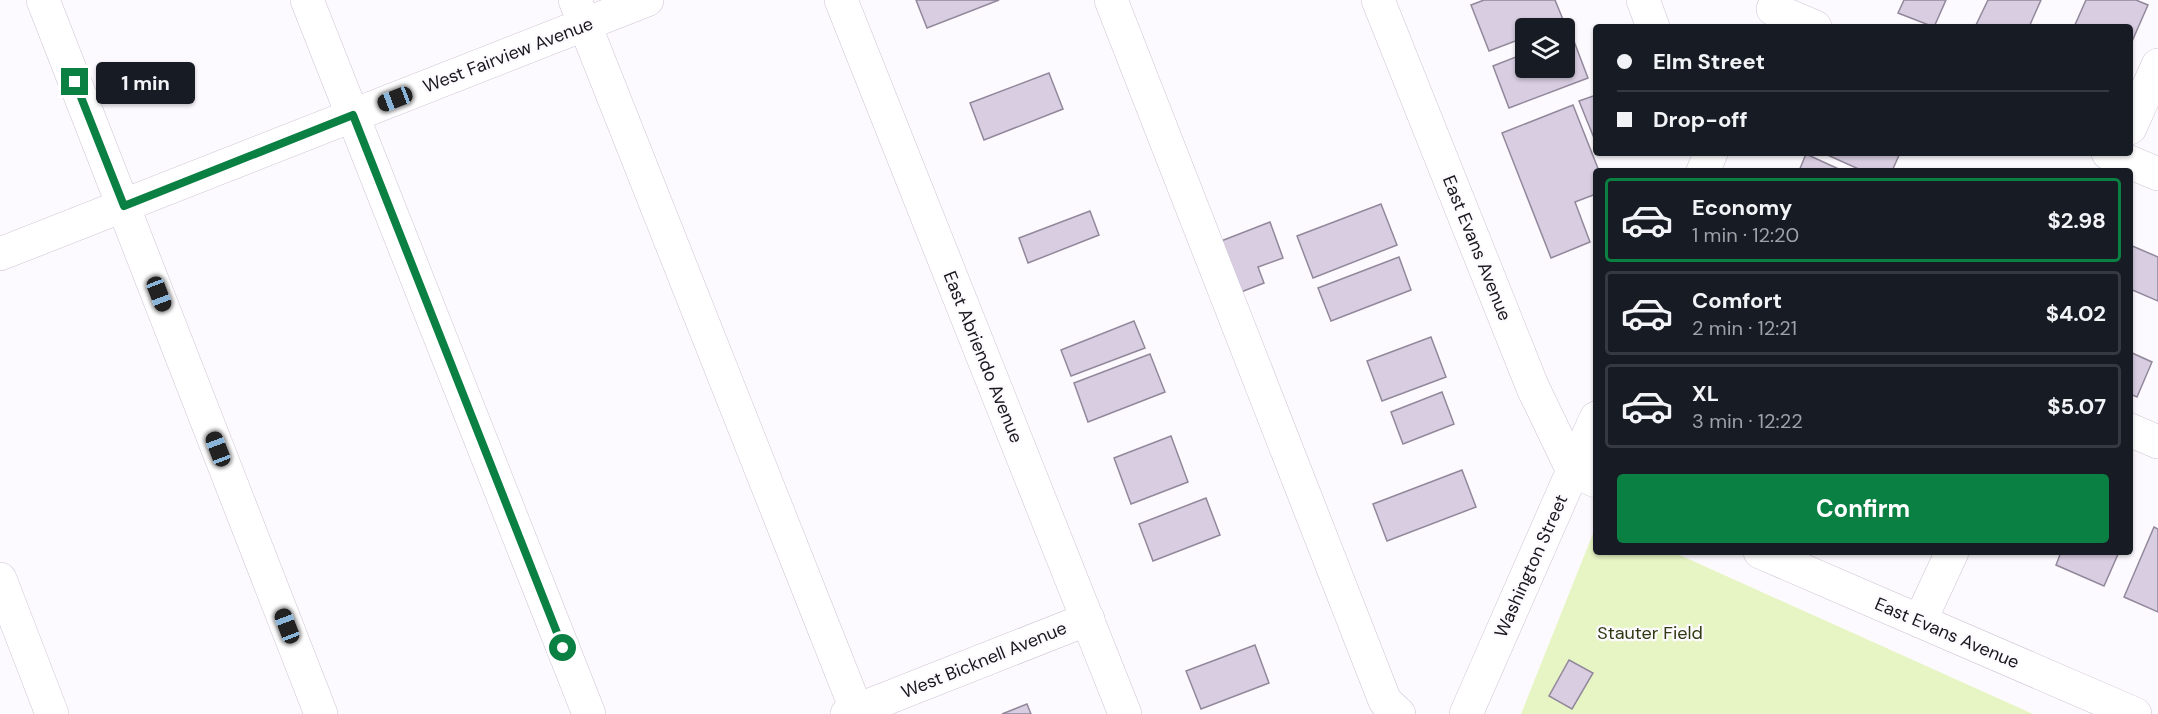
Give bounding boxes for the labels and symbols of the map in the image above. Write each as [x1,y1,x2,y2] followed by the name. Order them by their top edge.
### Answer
[420,11,596,99] street label: West Fairview Avenue
[96,61,195,103] callout: 1 min
[61,68,88,95] route end
[375,84,415,114] car
[1437,172,1517,324] street label: East Evans Avenue
[938,268,1028,446] street label: East Abriendo Avenue
[144,274,174,314] car
[203,429,233,469] car
[1489,491,1573,641] street label: Washington Street
[1871,592,2023,674] street label: East Evans Avenue
[272,606,302,646] car
[898,616,1070,704] street label: West Bicknell Avenue
[1597,621,1703,645] park label: Stauter Field
[549,634,576,661] route start

